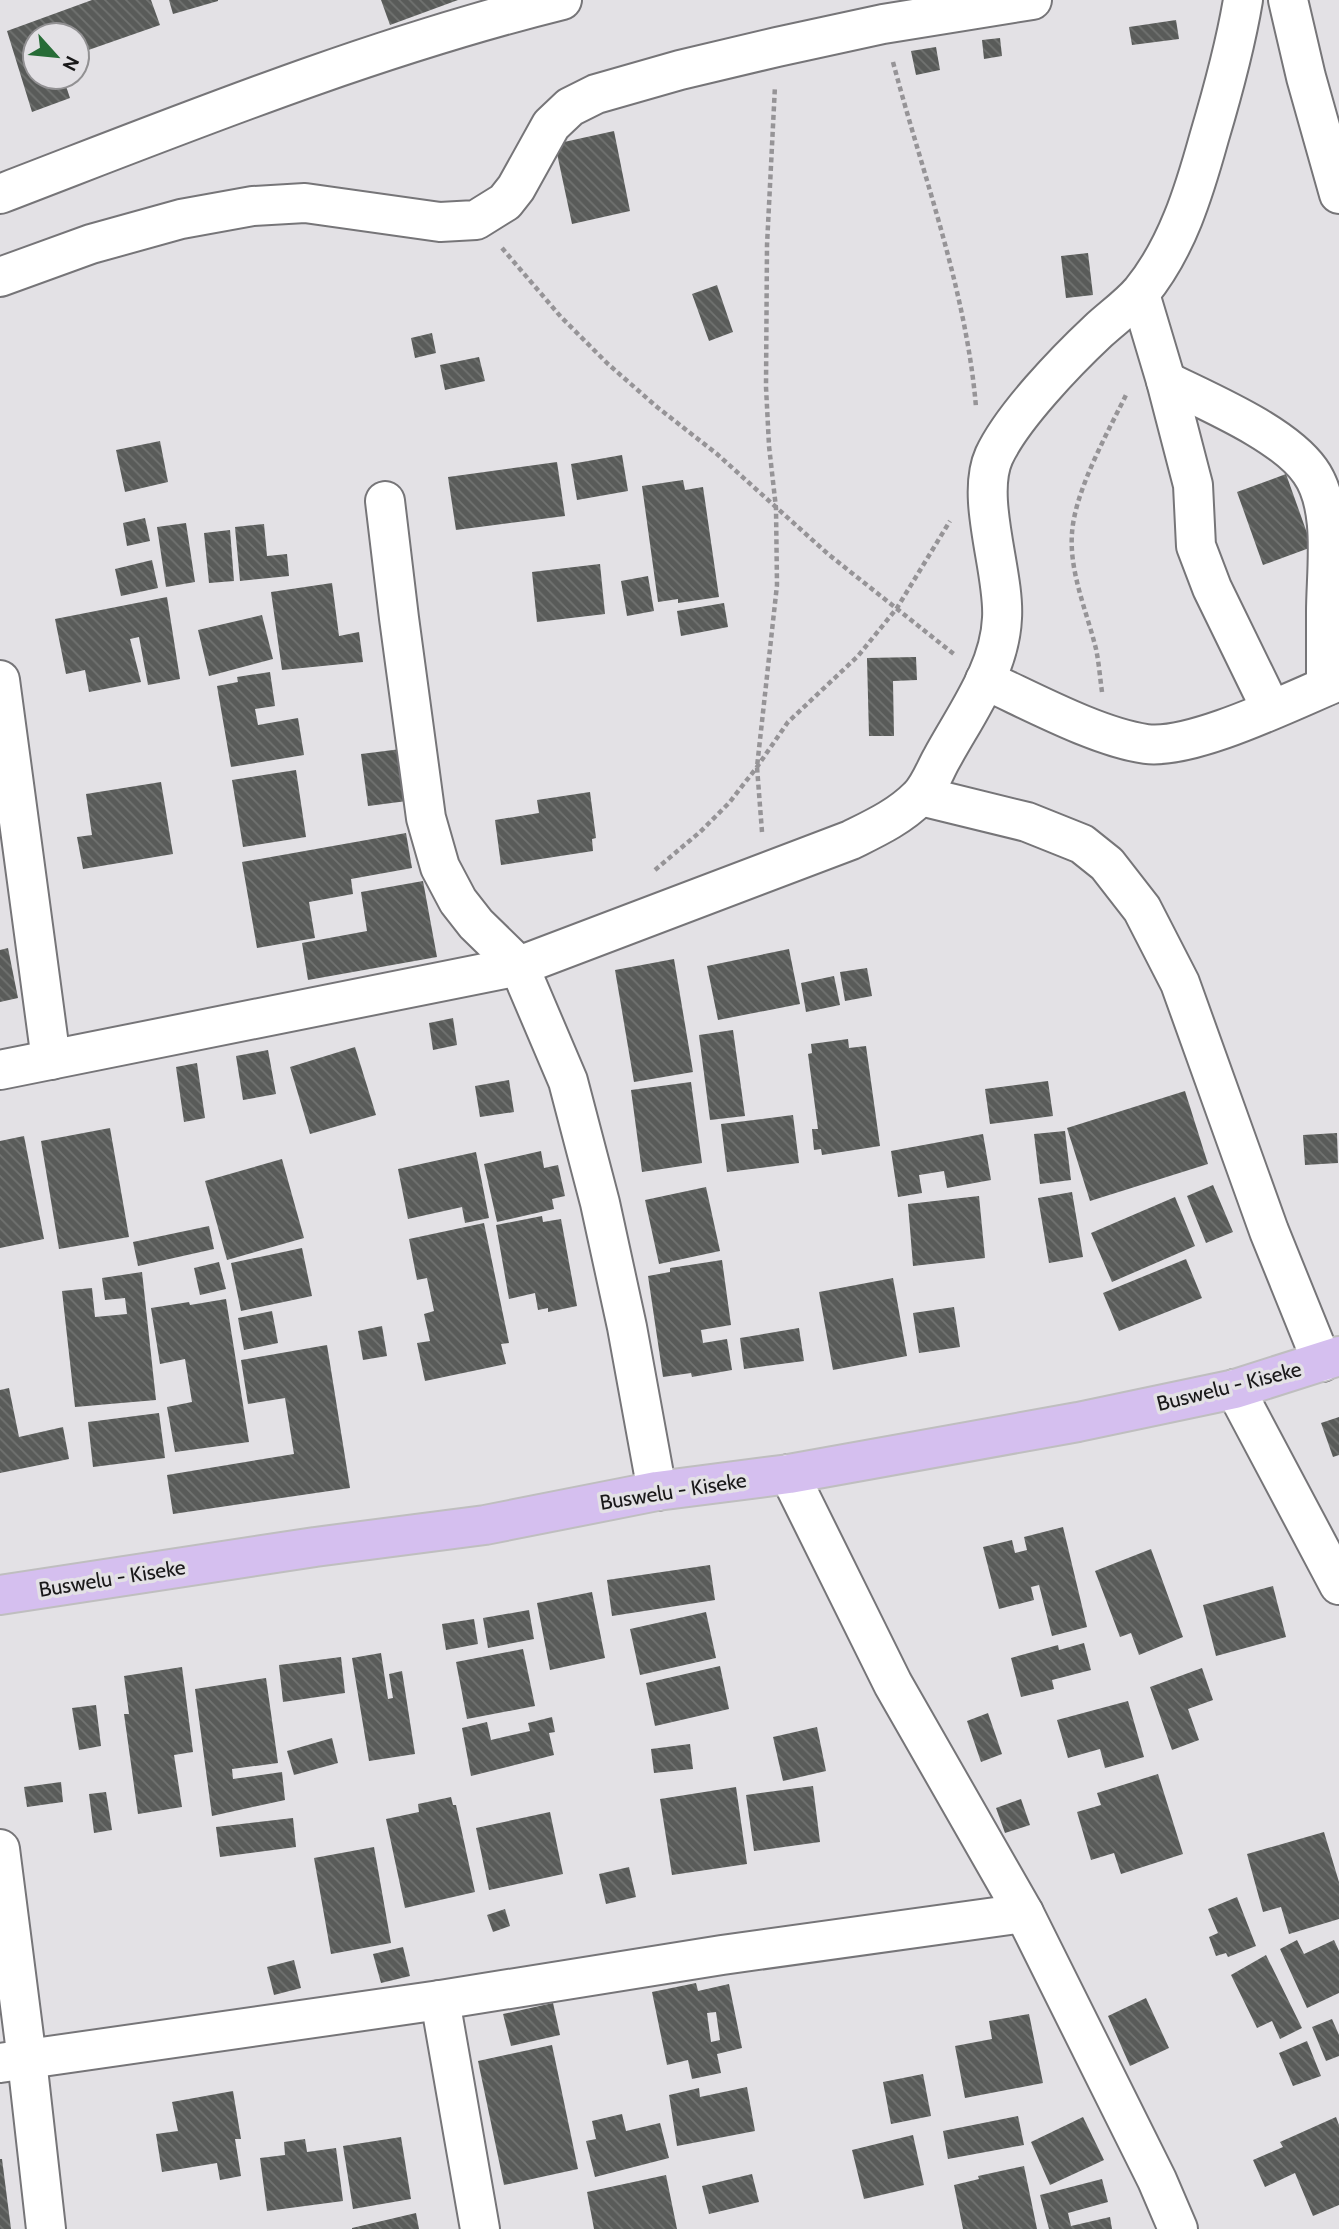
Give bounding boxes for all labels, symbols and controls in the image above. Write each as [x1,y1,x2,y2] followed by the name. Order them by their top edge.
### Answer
[21,21,91,91] north arrow
[57,52,84,75] text: N
[1154,1356,1304,1416] street label: Buswelu - Kiseke
[598,1467,748,1515] street label: Buswelu - Kiseke
[37,1554,187,1602] street label: Buswelu - Kiseke

